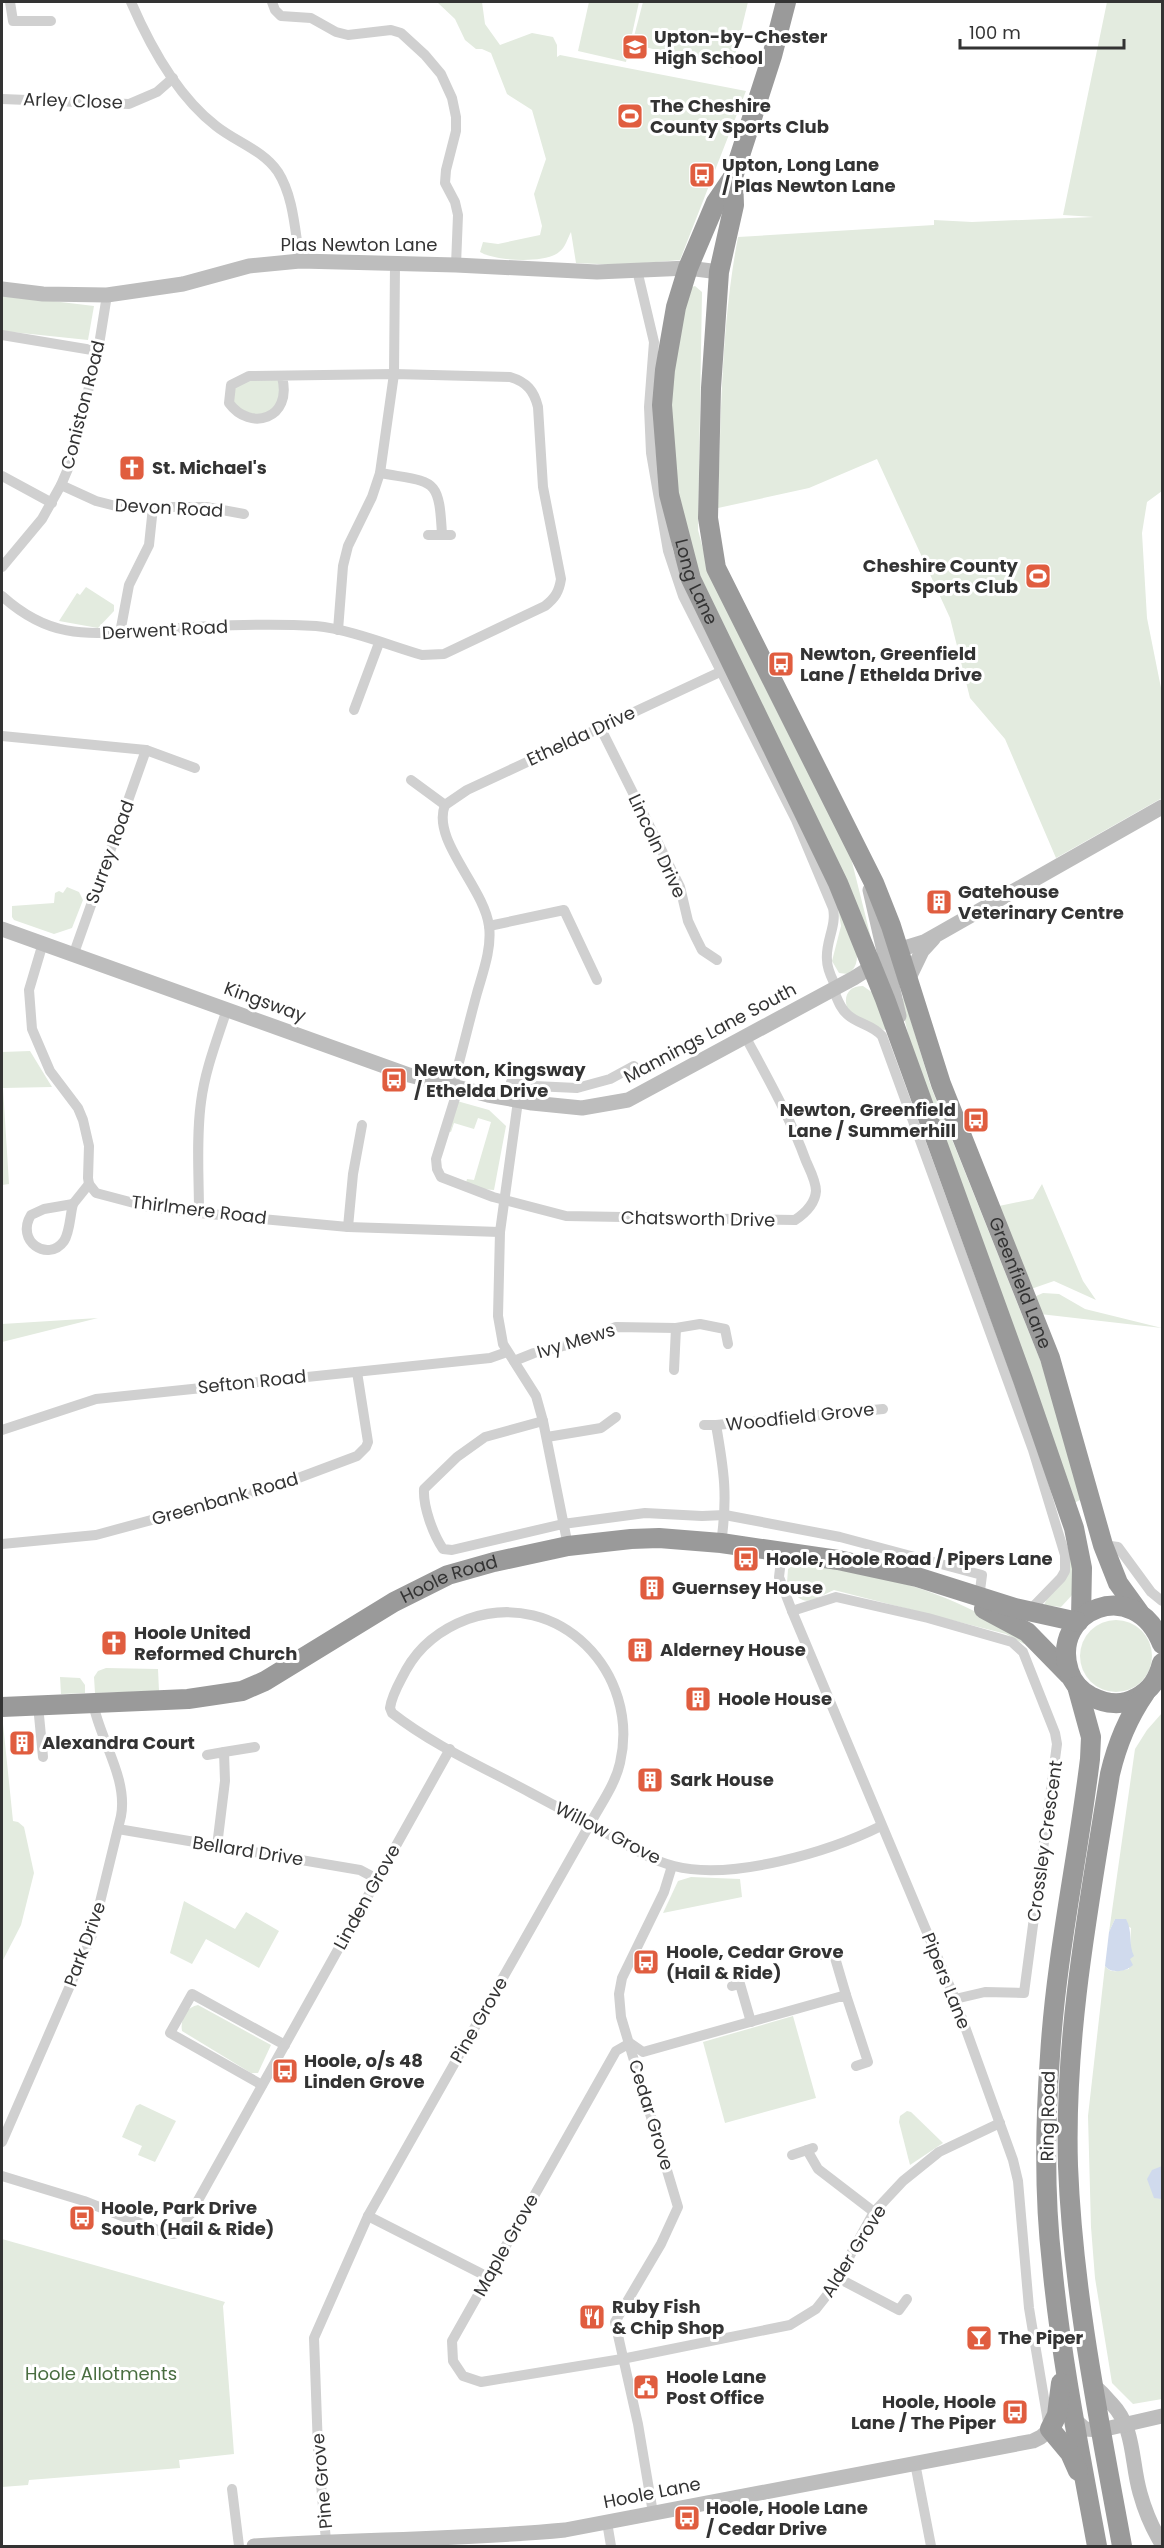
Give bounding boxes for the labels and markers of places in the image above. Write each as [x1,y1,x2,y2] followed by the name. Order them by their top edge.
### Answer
[654,24,828,70] place label: Upton-by-Chester High School
[620,32,650,62] school or university icon: Upton-by-Chester High School
[650,93,829,139] place label: The Cheshire County Sports Club
[615,101,645,131] sports icon: The Cheshire County Sports Club
[722,152,896,198] place label: Upton, Long Lane / Plas Newton Lane
[687,160,717,190] bus stop icon: Upton, Long Lane / Plas Newton Lane
[117,453,147,483] church icon: St. Michael's
[152,455,267,480] place label: St. Michael's
[863,553,1019,599] place label: Cheshire County Sports Club
[1023,561,1053,591] sports icon: Cheshire County Sports Club
[800,641,982,687] place label: Newton, Greenfield Lane / Ethelda Drive
[766,649,796,679] bus stop icon: Newton, Greenfield Lane / Ethelda Drive
[958,879,1124,925] place label: Gatehouse Veterinary Centre
[924,887,954,917] building icon: Gatehouse Veterinary Centre
[414,1057,586,1103] place label: Newton, Kingsway / Ethelda Drive
[379,1065,409,1095] bus stop icon: Newton, Kingsway / Ethelda Drive
[780,1097,956,1143] place label: Newton, Greenfield Lane / Summerhill
[961,1105,991,1135] bus stop icon: Newton, Greenfield Lane / Summerhill
[731,1544,761,1574] bus stop icon: Hoole, Hoole Road / Pipers Lane
[766,1546,1053,1571] place label: Hoole, Hoole Road / Pipers Lane
[637,1573,667,1603] building icon: Guernsey House
[672,1575,823,1600] place label: Guernsey House
[134,1620,297,1666] place label: Hoole United Reformed Church
[99,1628,129,1658] church icon: Hoole United Reformed Church
[625,1635,655,1665] building icon: Alderney House
[660,1637,806,1662] place label: Alderney House
[683,1684,713,1714] building icon: Hoole House
[718,1686,832,1711] place label: Hoole House
[7,1728,37,1758] building icon: Alexandra Court
[42,1730,195,1755] place label: Alexandra Court
[635,1765,665,1795] building icon: Sark House
[670,1767,774,1792] place label: Sark House
[666,1939,843,1985] place label: Hoole, Cedar Grove (Hail & Ride)
[631,1947,661,1977] bus stop icon: Hoole, Cedar Grove (Hail & Ride)
[304,2048,425,2094] place label: Hoole, o/s 48 Linden Grove
[270,2056,300,2086] bus stop icon: Hoole, o/s 48 Linden Grove
[101,2195,274,2241] place label: Hoole, Park Drive South (Hail & Ride)
[67,2203,97,2233] bus stop icon: Hoole, Park Drive South (Hail & Ride)
[612,2294,724,2340] place label: Ruby Fish & Chip Shop
[577,2302,607,2332] restaurant icon: Ruby Fish & Chip Shop
[964,2323,994,2353] bar icon: The Piper
[998,2325,1084,2350] place label: The Piper
[666,2364,766,2410] place label: Hoole Lane Post Office
[631,2372,661,2402] public building icon: Hoole Lane Post Office
[851,2389,996,2435] place label: Hoole, Hoole Lane / The Piper
[1000,2397,1030,2427] bus stop icon: Hoole, Hoole Lane / The Piper
[706,2495,868,2541] place label: Hoole, Hoole Lane / Cedar Drive
[672,2503,702,2533] bus stop icon: Hoole, Hoole Lane / Cedar Drive

